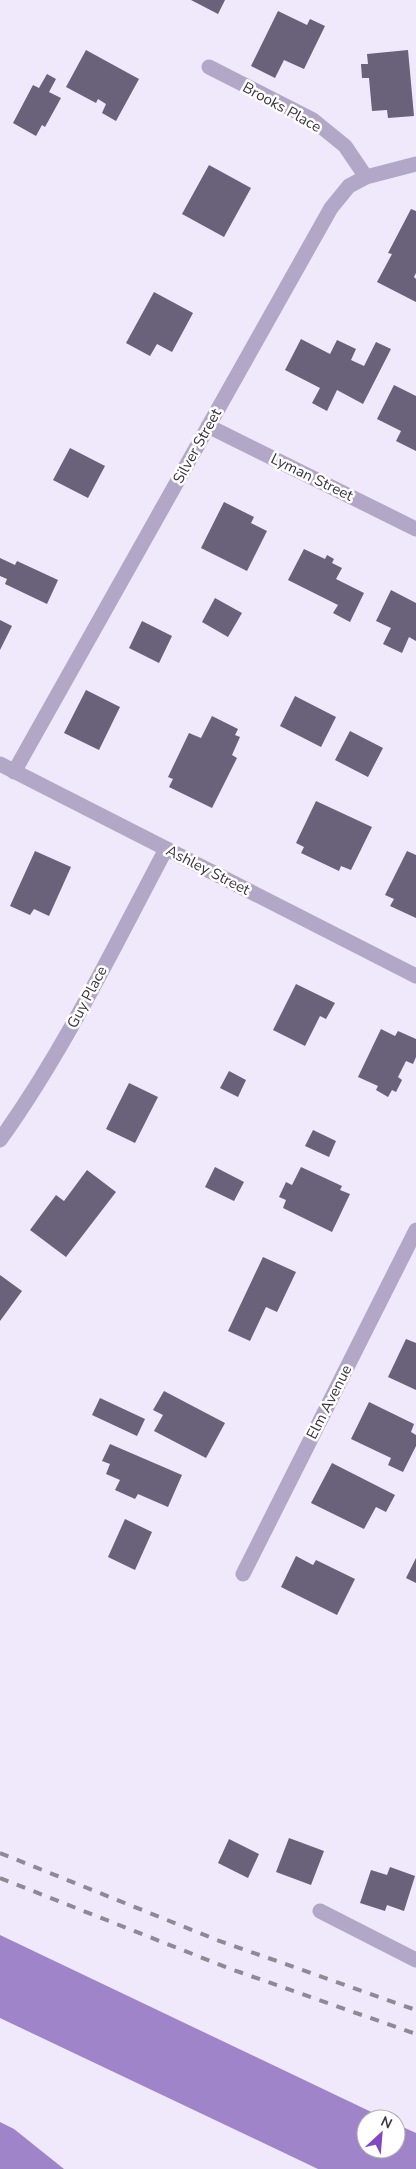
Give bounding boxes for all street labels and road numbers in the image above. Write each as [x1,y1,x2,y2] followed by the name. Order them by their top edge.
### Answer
[239,77,325,137] street label: Brooks Place
[168,404,226,487] street label: Silver Street
[267,448,357,506] street label: Lyman Street
[163,840,254,900] street label: Ashley Street
[62,962,112,1032] street label: Guy Place
[302,1361,356,1443] street label: Elm Avenue

